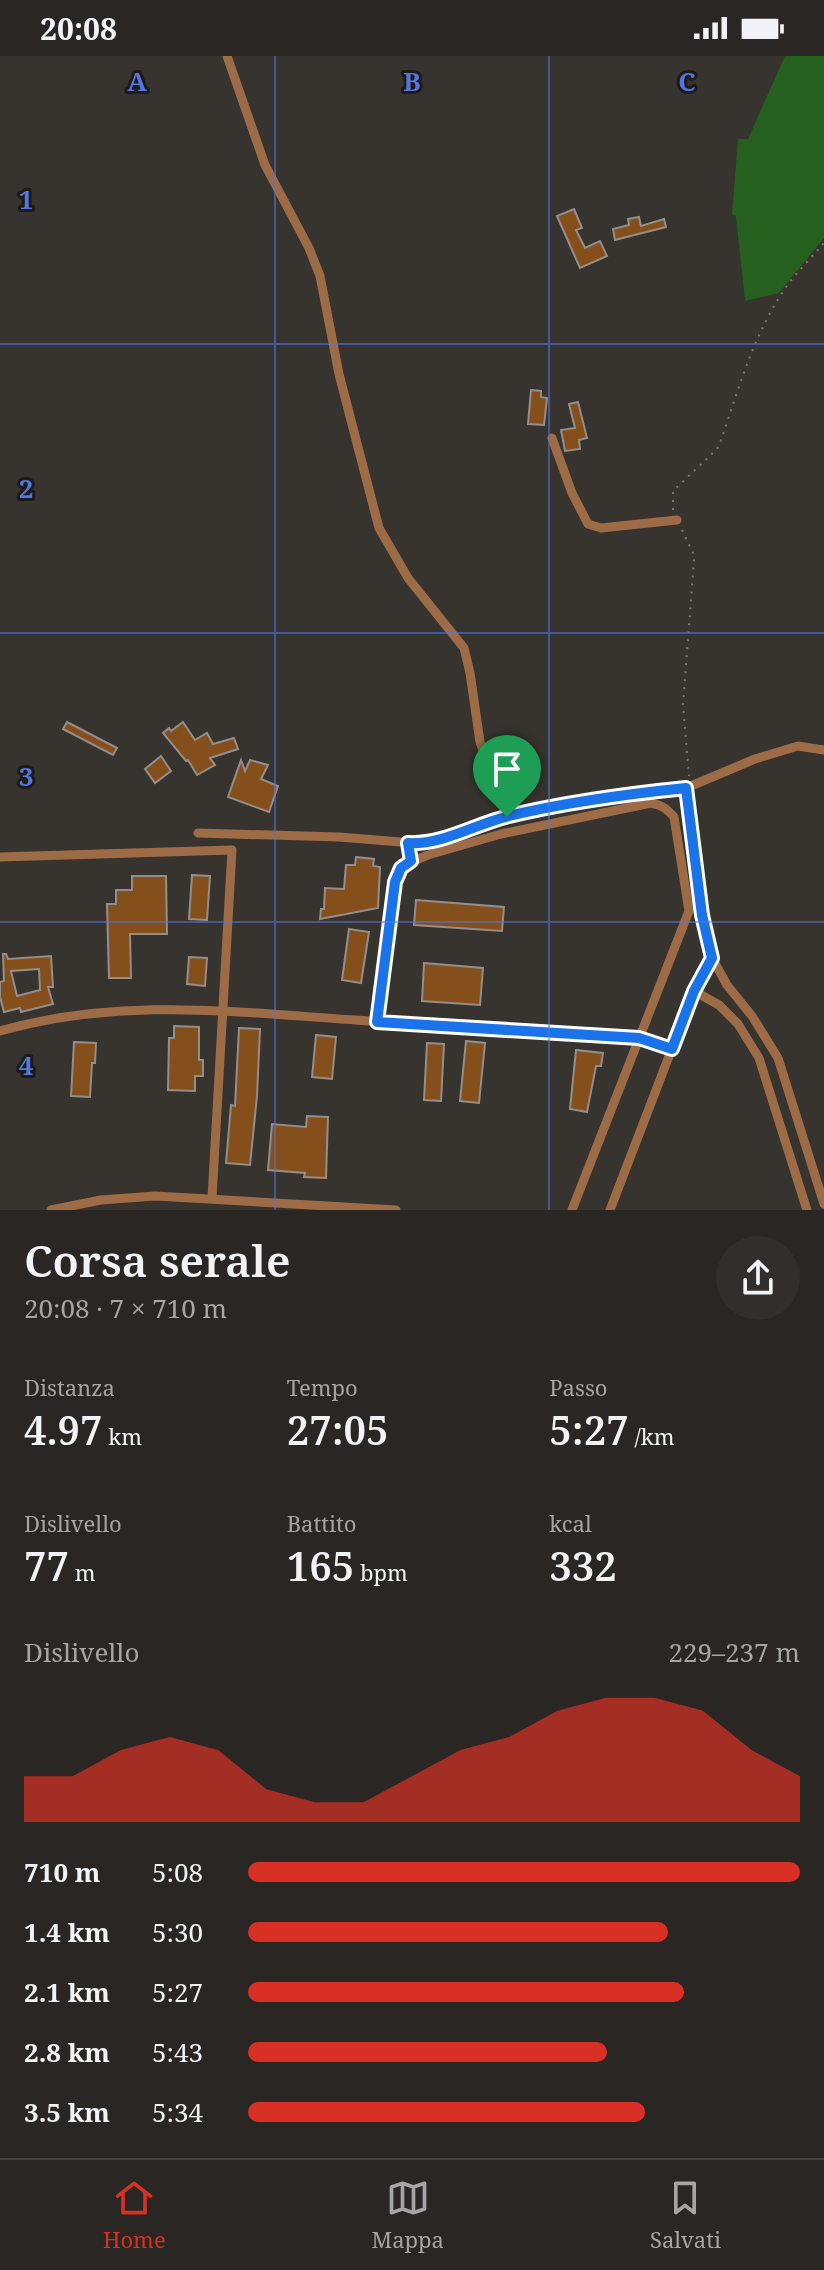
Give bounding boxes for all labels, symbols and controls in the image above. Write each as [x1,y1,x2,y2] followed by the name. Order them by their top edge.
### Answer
[40,8,117,49] text: 20:08
[127,63,147,99] text: A
[403,63,421,99] text: B
[678,63,696,99] text: C
[19,181,33,217] text: 1
[19,470,33,506] text: 2
[473,735,541,817] pin
[485,747,529,791] icon: arrive
[19,758,33,794] text: 3
[19,1047,34,1083] text: 4
[24,1230,290,1290] text: Corsa serale
[716,1236,800,1320] button: share
[24,1290,227,1326] text: 20:08 · 7 × 710 m
[24,1372,115,1402] text: Distanza
[287,1372,358,1402] text: Tempo
[549,1372,608,1402] text: Passo
[24,1402,103,1457] text: 4.97
[287,1402,389,1457] text: 27:05
[549,1402,629,1457] text: 5:27
[103,1421,142,1451] text: km
[629,1421,675,1451] text: /km
[24,1508,122,1538] text: Dislivello
[287,1508,356,1538] text: Battito
[549,1508,592,1538] text: kcal
[24,1538,69,1593] text: 77
[287,1538,354,1593] text: 165
[549,1538,617,1593] text: 332
[69,1557,96,1587] text: m
[354,1557,408,1587] text: bpm
[24,1634,139,1670] text: Dislivello
[668,1634,800,1670] text: 229–237 m
[24,1854,100,1890] text: 710 m
[152,1854,203,1890] text: 5:08
[24,1914,110,1950] text: 1.4 km
[152,1914,203,1950] text: 5:30
[24,1974,110,2010] text: 2.1 km
[152,1974,203,2010] text: 5:27
[24,2034,110,2070] text: 2.8 km
[152,2034,203,2070] text: 5:43
[24,2094,110,2130] text: 3.5 km
[152,2094,203,2130] text: 5:34
[103,2176,166,2254] tab: Home
[372,2176,444,2254] tab: Mappa
[650,2176,721,2254] tab: Salvati

